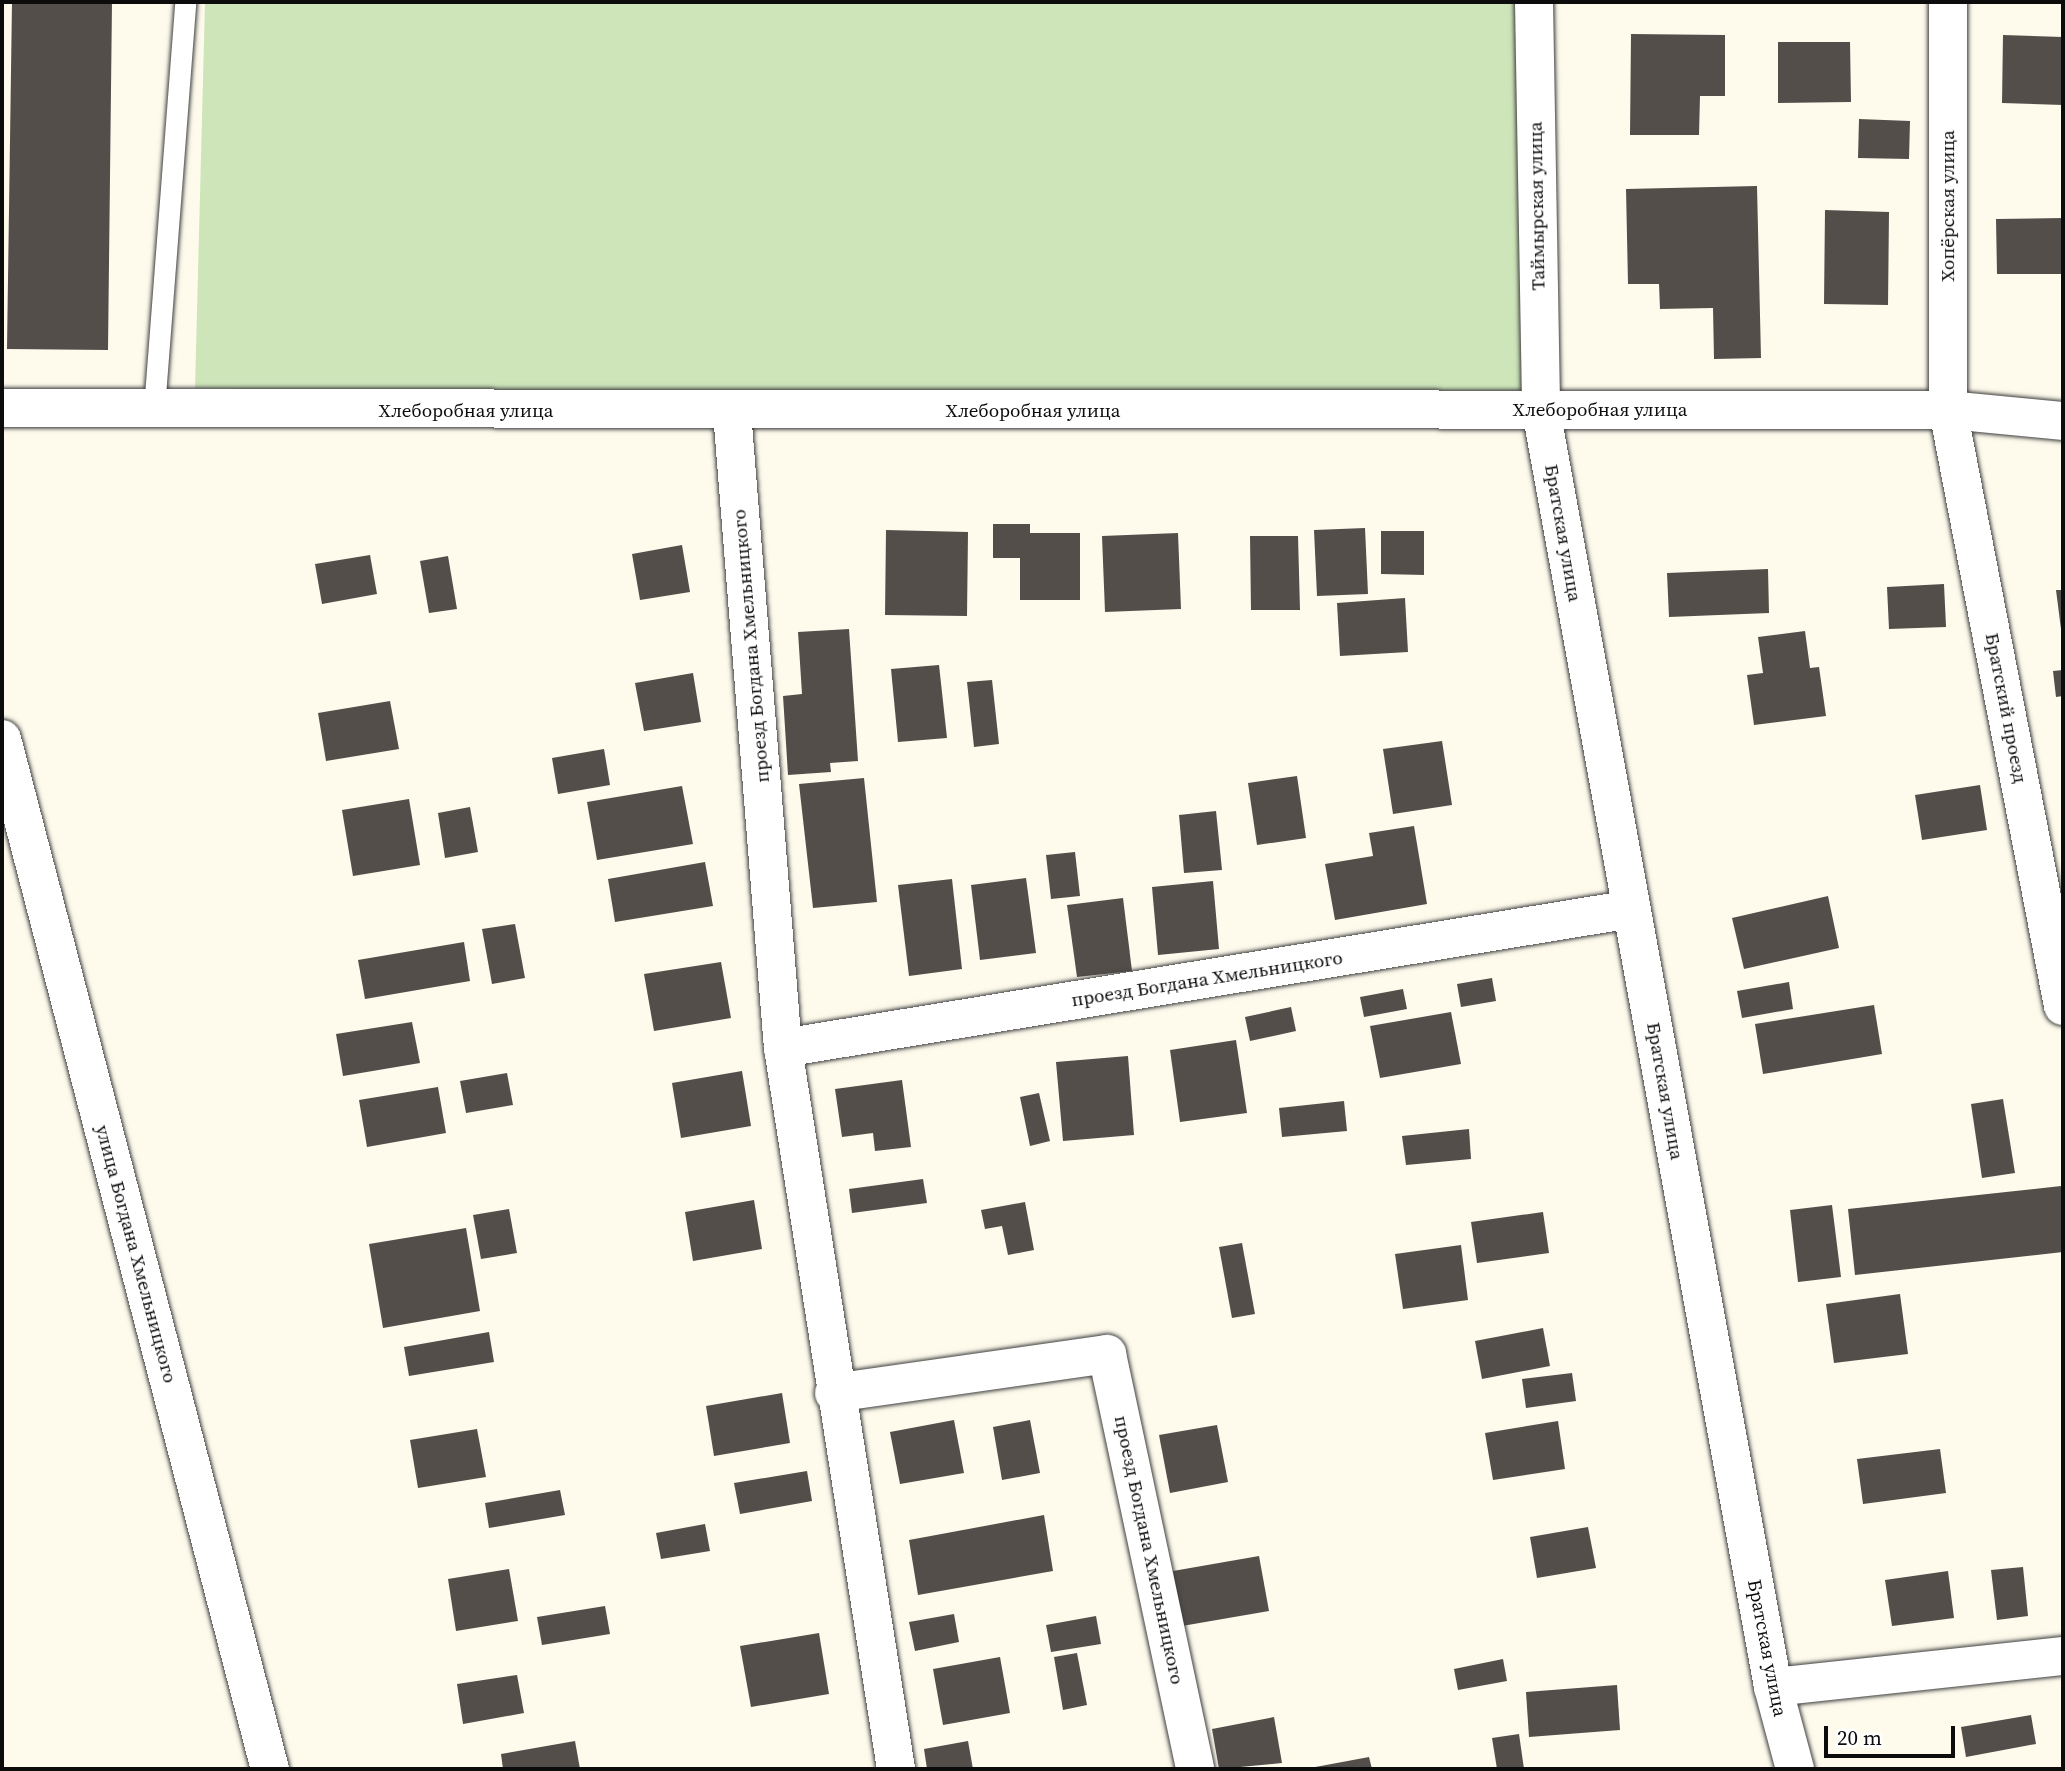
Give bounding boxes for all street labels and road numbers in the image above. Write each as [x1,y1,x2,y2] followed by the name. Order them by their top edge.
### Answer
[1524,121,1550,291] street label: Таймырская улица
[1937,130,1959,282] street label: Хопёрская улица
[1513,399,1687,421] street label: Хлеборобная улица
[379,400,553,422] street label: Хлеборобная улица
[946,400,1120,422] street label: Хлеборобная улица
[1540,463,1586,603] street label: Братская улица
[728,508,774,784] street label: проезд Богдана Хмельницкого
[1980,631,2032,785] street label: Братский проезд
[1070,946,1344,1012] street label: проезд Богдана Хмельницкого
[1642,1021,1688,1161] street label: Братская улица
[91,1123,181,1385] street label: улица Богдана Хмельницкого
[1109,1413,1189,1687] street label: проезд Богдана Хмельницкого
[1743,1578,1791,1718] street label: Братская улица

